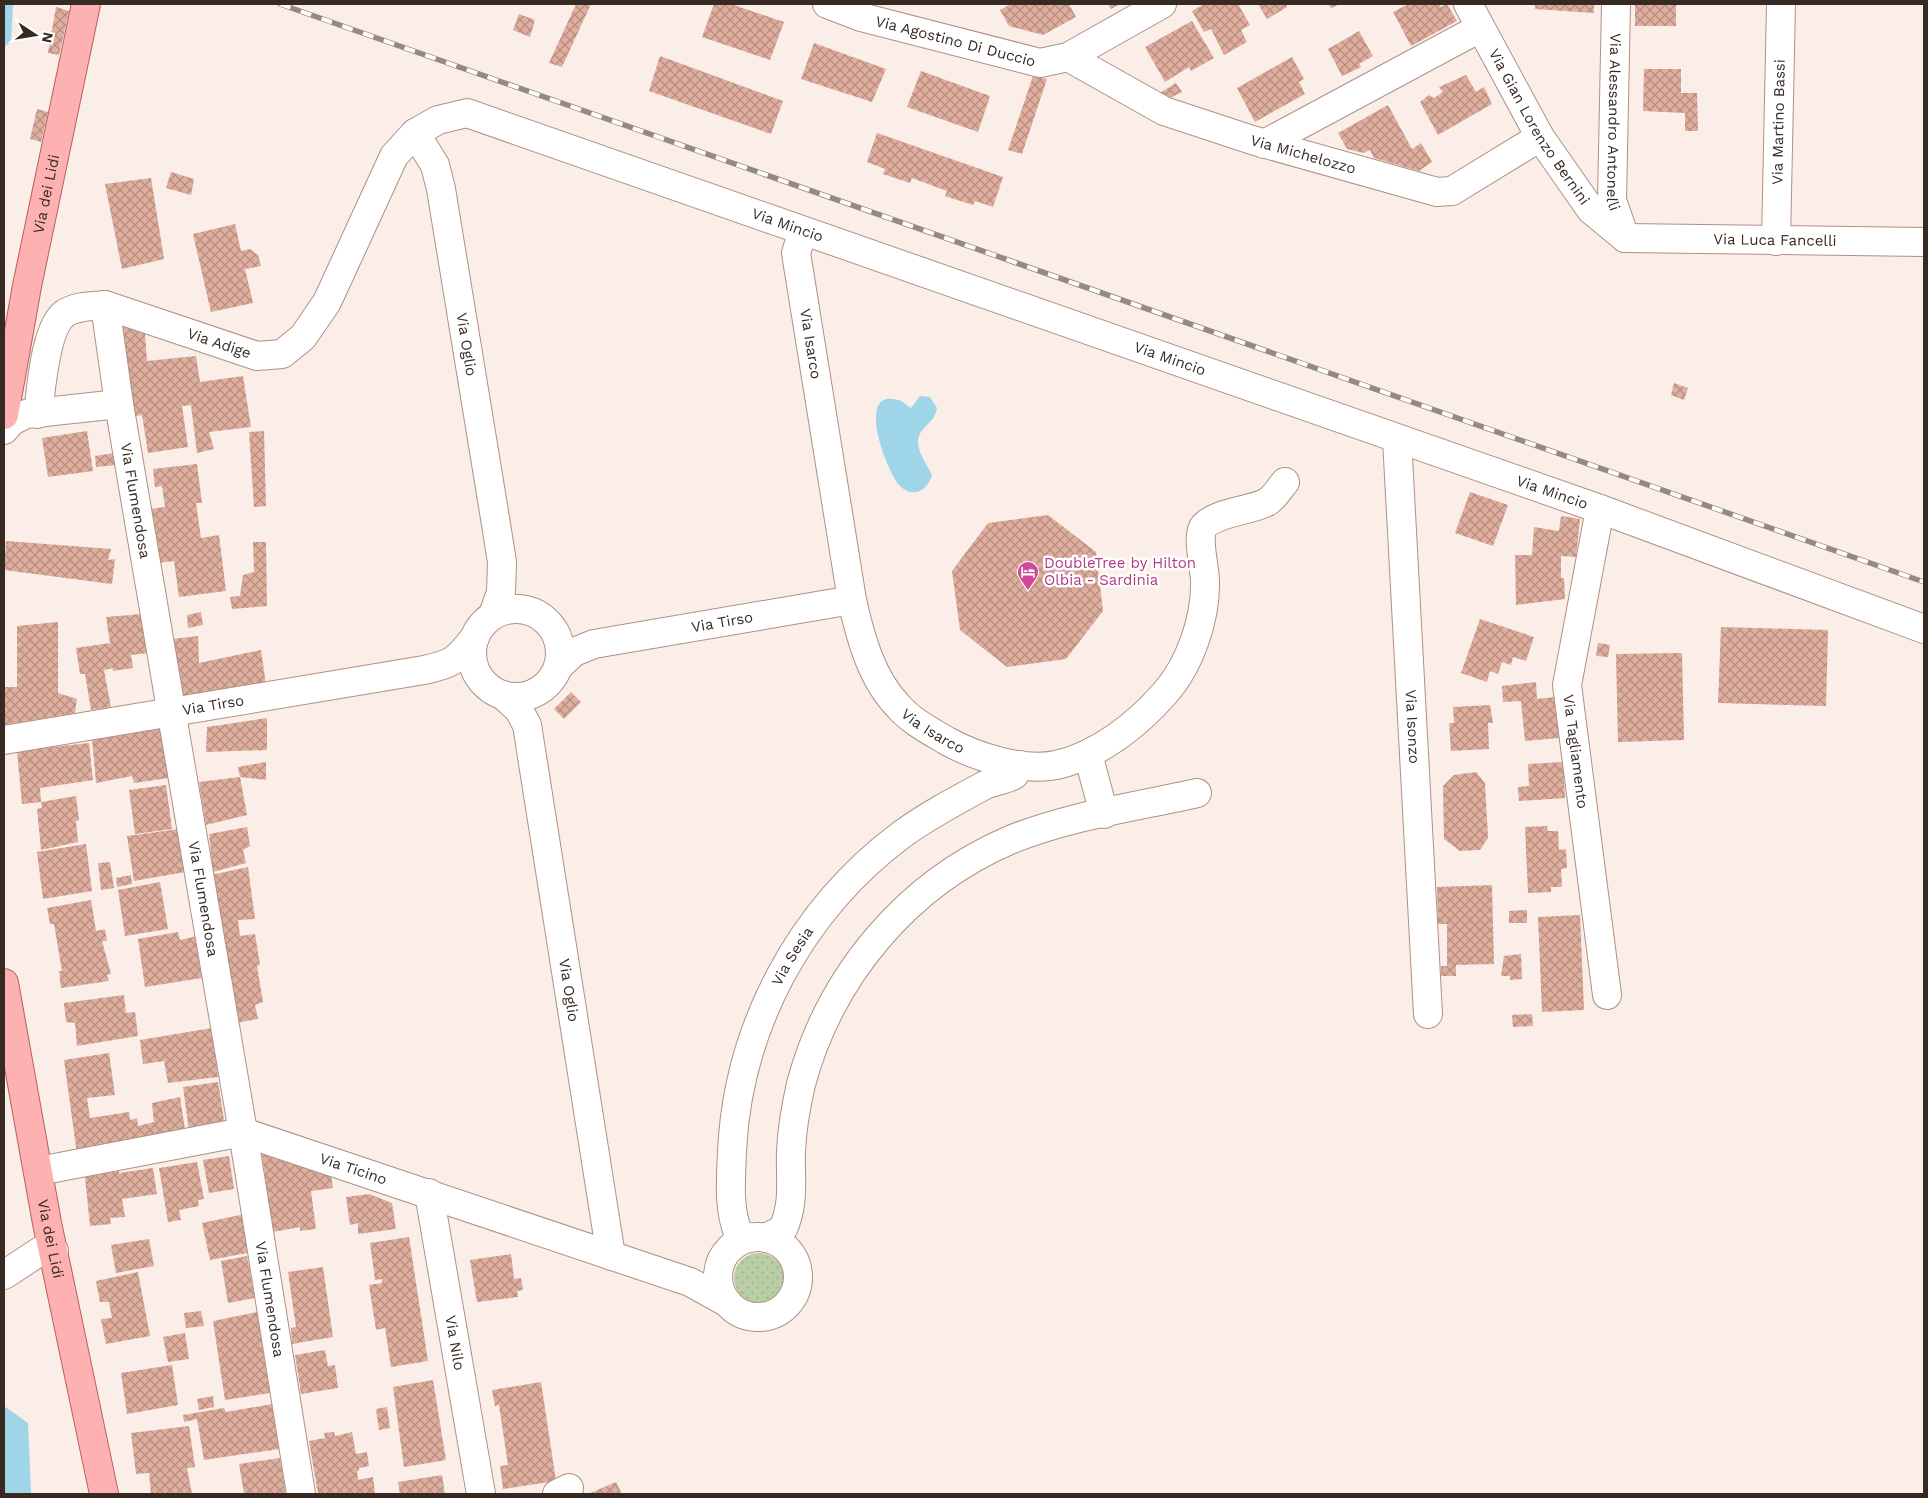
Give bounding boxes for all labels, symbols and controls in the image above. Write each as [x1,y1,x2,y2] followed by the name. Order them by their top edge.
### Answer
[10,10,60,60] north arrow
[874,12,1038,71] street label: Via Agostino Di Duccio
[39,31,57,44] text: N
[1603,33,1624,213] street label: Via Alessandro Antonelli
[1485,46,1594,208] street label: Via Gian Lorenzo Bernini
[1768,59,1789,185] street label: Via Martino Bassi
[1249,131,1358,178] street label: Via Michelozzo
[29,153,63,235] street label: Via dei Lidi
[749,204,826,246] street label: Via Mincio
[1713,230,1837,250] street label: Via Luca Fancelli
[796,307,825,380] street label: Via Isarco
[452,311,481,377] street label: Via Oglio
[185,324,253,362] street label: Via Adige
[1132,338,1208,379] street label: Via Mincio
[117,441,154,560] street label: Via Flumendosa
[1514,472,1590,513] street label: Via Mincio
[1044,554,1196,589] place label: DoubleTree by Hilton Olbia - Sardinia
[1016,560,1040,591] hotel icon: DoubleTree by Hilton Olbia - Sardinia
[690,608,754,636] street label: Via Tirso
[1402,689,1423,764] street label: Via Isonzo
[181,691,245,719] street label: Via Tirso
[1559,693,1592,810] street label: Via Tagliamento
[898,705,967,757] street label: Via Isarco
[185,840,222,959] street label: Via Flumendosa
[768,923,817,989] street label: Via Sesia
[555,957,583,1023] street label: Via Oglio
[317,1149,389,1189] street label: Via Ticino
[34,1198,67,1280] street label: Via dei Lidi
[252,1240,288,1359] street label: Via Flumendosa
[441,1314,468,1372] street label: Via Nilo

